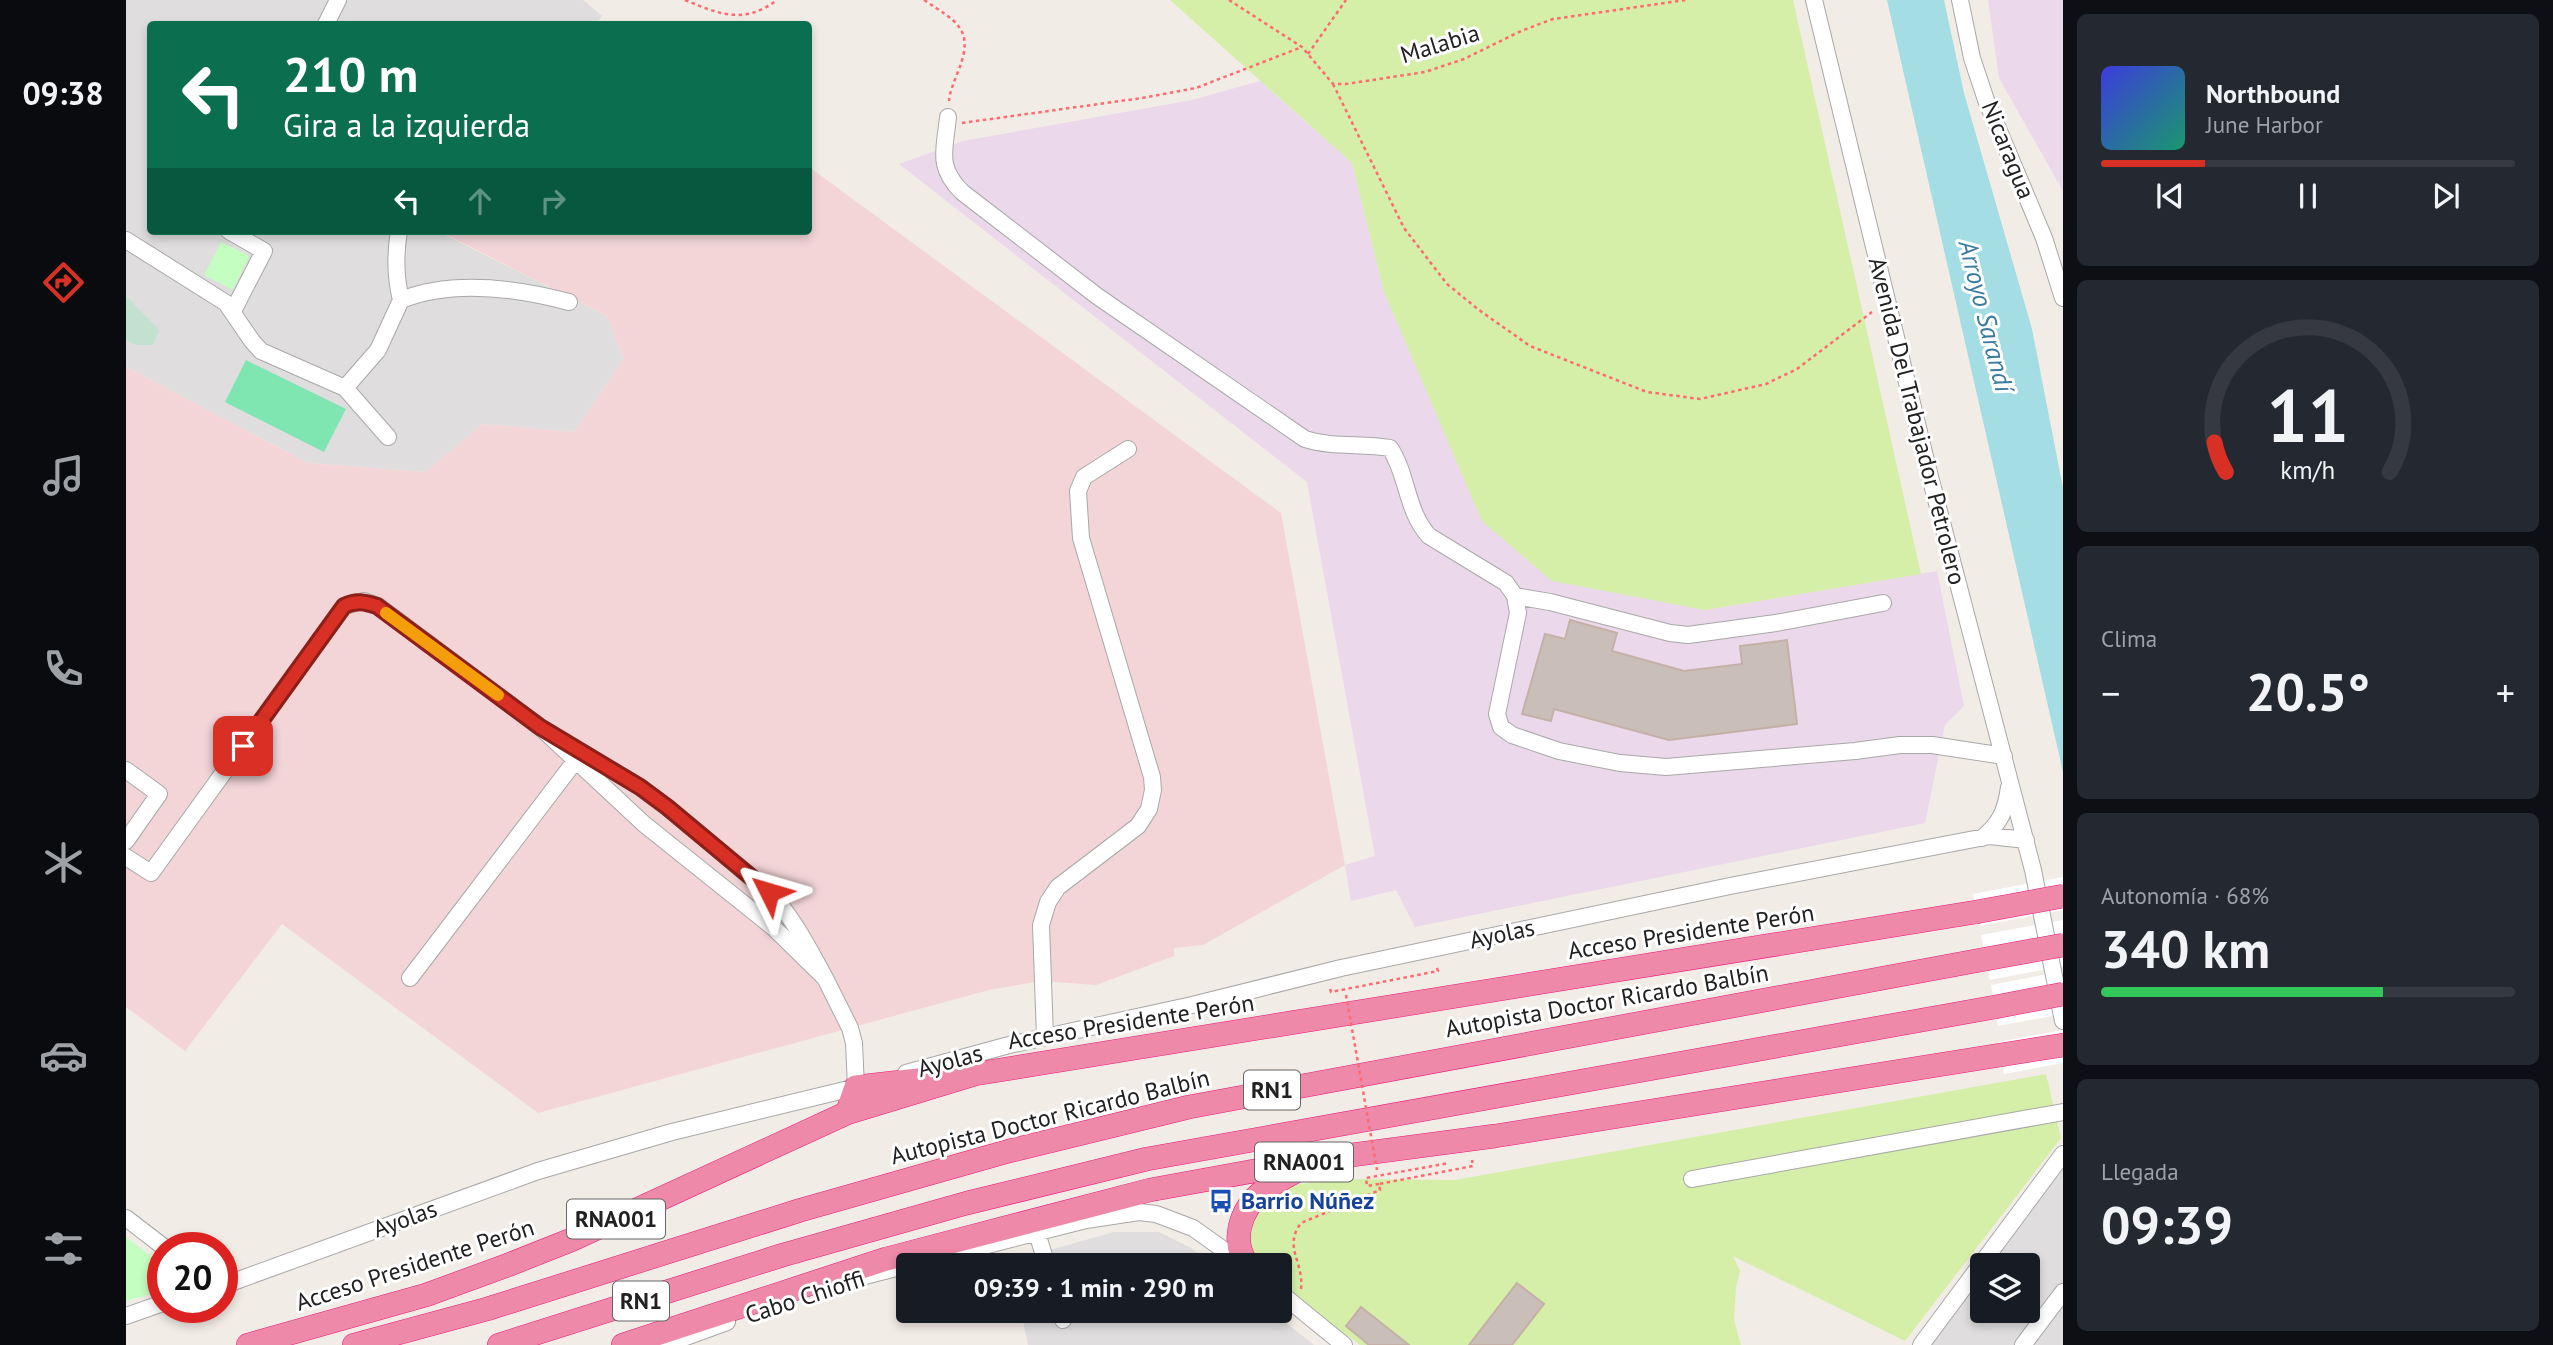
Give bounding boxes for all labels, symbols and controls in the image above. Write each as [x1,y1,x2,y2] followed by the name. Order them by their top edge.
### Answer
[1397,17,1483,70] street label: Malabia
[283,42,418,106] text: 210 m
[168,49,259,140] icon: left
[22,72,104,114] text: 09:38
[2206,77,2340,110] text: Northbound
[1975,96,2042,203] street label: Nicaragua
[283,104,530,146] text: Gira a la izquierda
[2206,110,2323,139] text: June Harbor
[2151,177,2189,215] icon: previous
[2289,177,2327,215] icon: pause
[2427,177,2465,215] icon: next
[388,182,426,220] icon: left
[461,182,499,220] icon: ahead
[534,182,572,220] icon: right
[1951,236,2022,398] water label: Arroyo Sarandí
[1862,254,1973,588] street label: Avenida Del Trabajador Petrolero
[39,258,88,307] icon: directions
[2267,369,2349,463] text: 11
[39,451,88,500] icon: music
[2281,454,2335,486] text: km/h
[2101,624,2157,653] text: Clima
[39,644,88,693] icon: phone
[2246,658,2370,725] text: 20.5°
[2101,668,2120,717] text: −
[2496,668,2515,717] text: +
[213,716,273,776] pin
[224,727,262,765] icon: arrive
[39,838,88,887] icon: climate
[732,855,806,929] position arrow
[2101,881,2269,910] text: Autonomía · 68%
[1566,897,1816,966] street label: Acceso Presidente Perón
[1466,911,1537,956] street label: Ayolas
[2101,915,2270,982] text: 340 km
[1443,957,1771,1044] street label: Autopista Doctor Ricardo Balbín
[1006,987,1256,1056] street label: Acceso Presidente Perón
[39,1031,88,1080] icon: car
[914,1037,986,1084] street label: Ayolas
[887,1062,1213,1171] street label: Autopista Doctor Ricardo Balbín
[1244,1070,1300,1110] road number: RN1
[1255,1142,1353,1182] road number: RNA001
[2101,1157,2179,1186] text: Llegada
[1241,1185,1374,1216] place label: Barrio Núñez
[1207,1187,1235,1215] bus stop icon: Barrio Núñez
[2101,1191,2233,1258] text: 09:39
[369,1193,441,1244] street label: Ayolas
[567,1200,665,1238] road number: RNA001
[292,1211,538,1318] street label: Acceso Presidente Perón
[39,1224,88,1273] icon: filters
[147,1232,238,1323] speed limit sign: 20
[1970,1253,2040,1323] map controls
[1970,1253,2040,1323] button: layers
[741,1263,869,1330] street label: Cabo Chioffi
[974,1271,1214,1304] text: 09:39 · 1 min · 290 m
[613,1282,669,1320] road number: RN1

